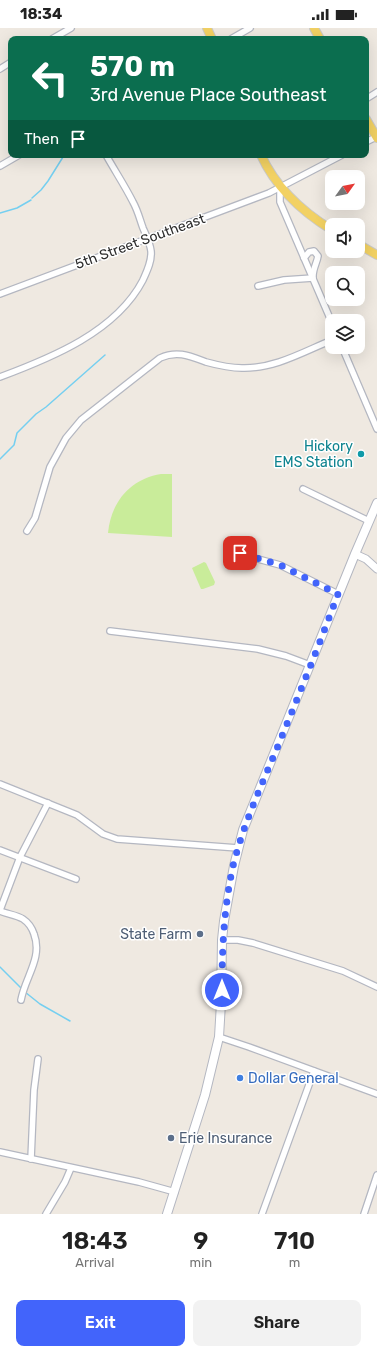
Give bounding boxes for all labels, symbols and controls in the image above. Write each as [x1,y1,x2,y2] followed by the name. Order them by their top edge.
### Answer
[20,5,62,23] text: 18:34
[90,50,175,83] text: 570 m
[24,52,76,104] icon: left
[90,84,326,106] text: 3rd Avenue Place Southeast
[67,128,89,150] icon: arrive
[24,130,59,148] text: Then
[325,170,365,210] north arrow
[325,170,365,354] map controls
[73,210,208,273] street label: 5th Street Southeast
[325,218,365,258] button: sound
[325,266,365,306] button: search
[325,314,365,354] button: layers
[274,438,353,471] place label: Hickory EMS Station
[356,449,366,459] marker: Hickory EMS Station
[223,536,257,570] pin
[229,542,251,564] icon: arrive
[120,926,192,943] place label: State Farm
[195,929,205,939] marker: State Farm
[201,969,243,1011] position arrow
[248,1070,339,1087] place label: Dollar General
[235,1073,245,1083] marker: Dollar General
[179,1130,272,1147] place label: Erie Insurance
[166,1133,176,1143] marker: Erie Insurance
[62,1227,128,1255] text: 18:43
[193,1227,208,1255] text: 9
[274,1227,315,1255] text: 710
[75,1255,114,1270] text: Arrival
[190,1255,212,1270] text: min
[289,1255,300,1270] text: m
[16,1300,185,1346] button: Exit
[193,1300,361,1346] button: Share

